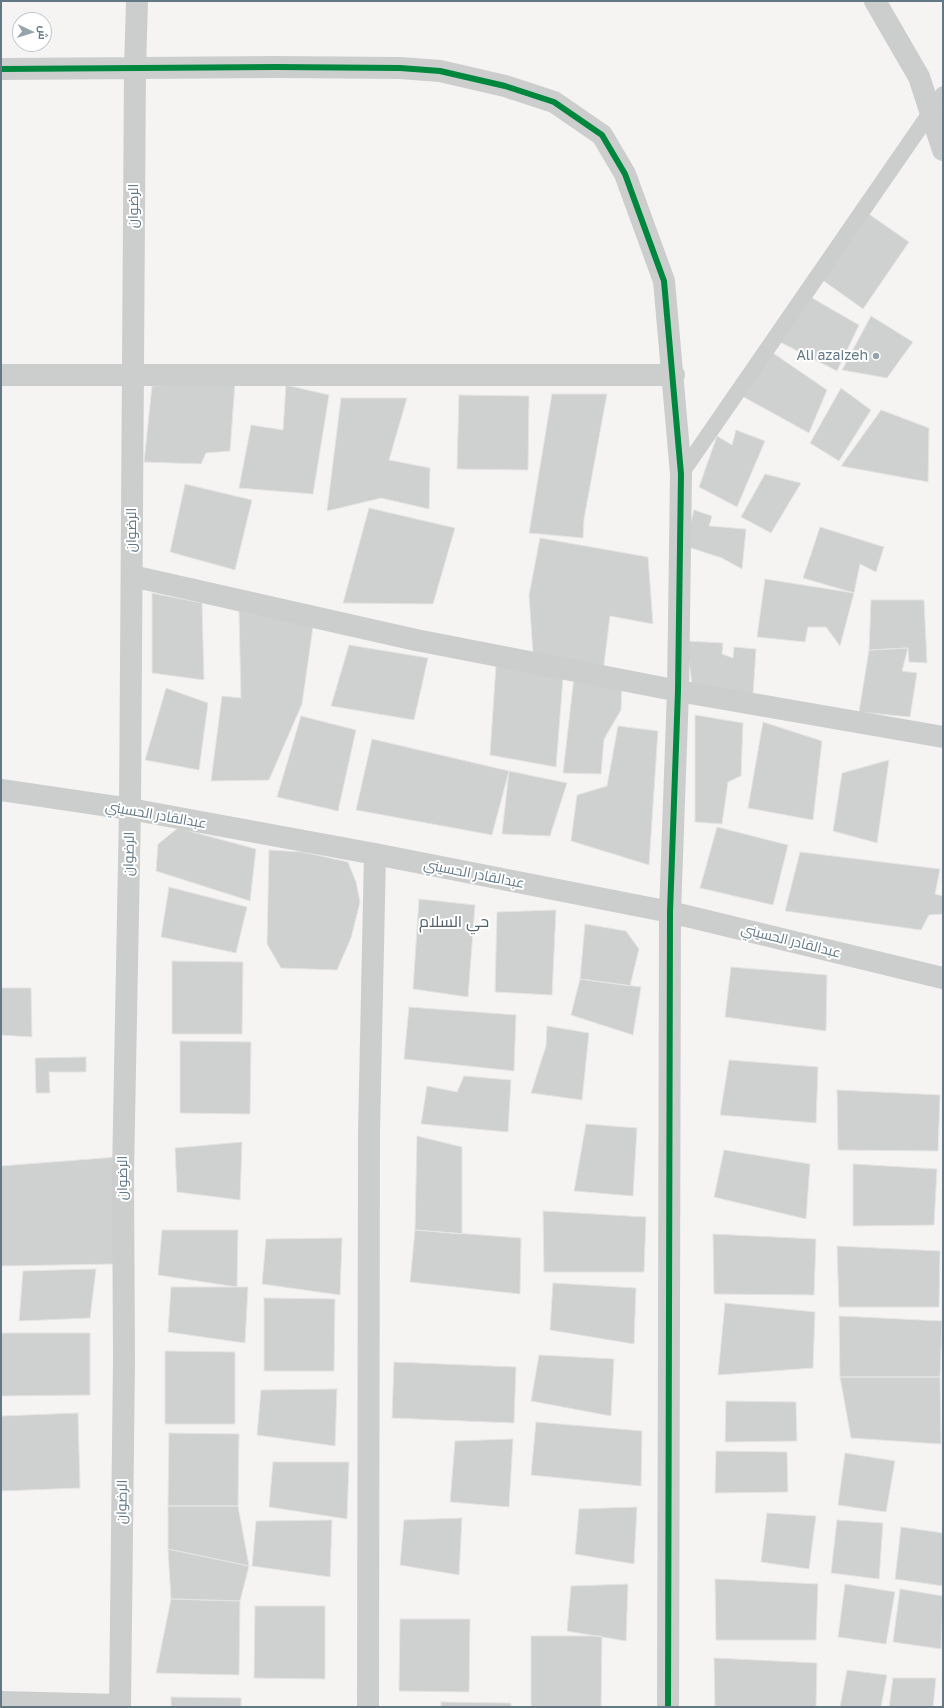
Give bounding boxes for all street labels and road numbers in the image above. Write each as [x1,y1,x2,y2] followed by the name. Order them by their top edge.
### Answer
[126,184,142,228] street label: الرضوان
[124,508,140,552] street label: الرضوان
[104,798,208,832] street label: عبدالقادر الحسيني
[120,832,138,876] street label: الرضوان
[422,856,526,892] street label: عبدالقادر الحسيني
[739,920,843,962] street label: عبدالقادر الحسيني
[115,1156,131,1200] street label: الرضوان
[113,1480,131,1524] street label: الرضوان

